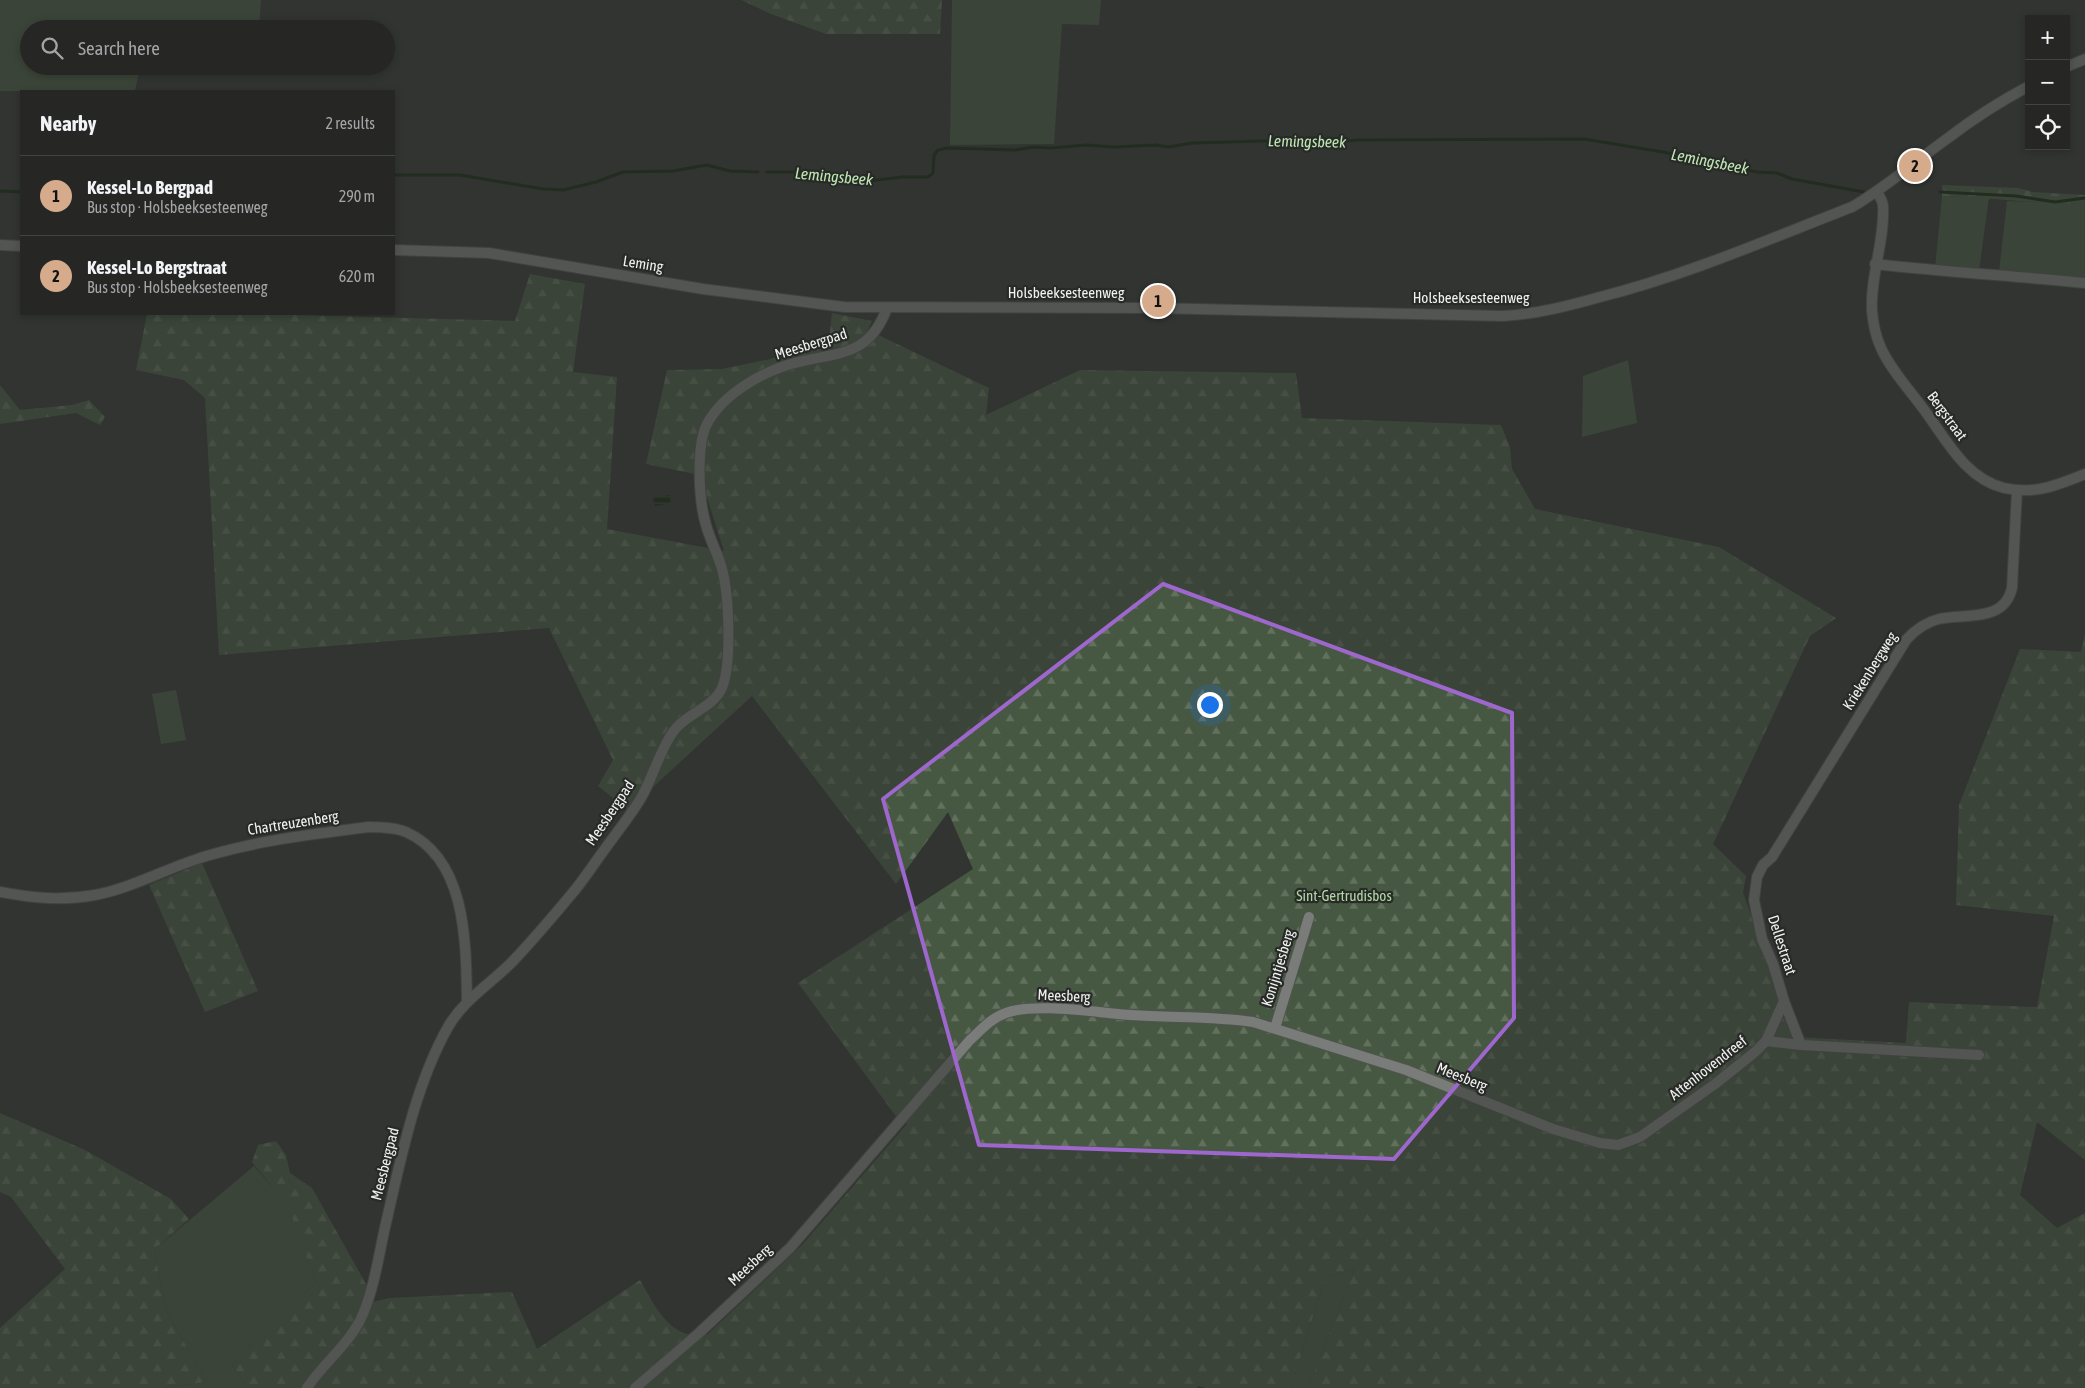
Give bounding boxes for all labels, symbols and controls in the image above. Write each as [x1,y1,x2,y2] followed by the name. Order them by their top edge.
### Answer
[2025,15,2070,150] map controls
[2025,15,2070,60] button: +
[20,20,395,75] search box
[38,34,66,62] icon: search
[78,37,160,59] text: Search here
[2025,60,2070,105] button: −
[2025,105,2070,150] button: locate
[40,111,96,135] text: Nearby
[325,114,375,132] text: 2 results
[1268,131,1347,152] water label: Lemingsbeek
[1670,145,1751,178] water label: Lemingsbeek
[1899,147,1931,185] pin: 2
[794,164,875,189] water label: Lemingsbeek
[87,176,213,198] text: Kessel-Lo Bergpad
[52,187,60,205] text: 1
[339,187,375,205] text: 290 m
[87,198,268,216] text: Bus stop · Holsbeeksesteenweg
[622,252,665,275] street label: Leming
[87,256,227,278] text: Kessel-Lo Bergstraat
[52,267,60,285] text: 2
[339,267,375,285] text: 620 m
[87,278,268,296] text: Bus stop · Holsbeeksesteenweg
[1142,282,1174,320] pin: 1
[1008,284,1125,301] street label: Holsbeeksesteenweg
[1413,289,1530,306] street label: Holsbeeksesteenweg
[773,325,849,363] street label: Meesbergpad
[1924,388,1971,444] street label: Bergstraat
[1839,628,1901,713] street label: Kriekenbergweg
[1197,692,1223,718] your location
[582,777,637,848] street label: Meesbergpad
[246,807,340,838] street label: Chartreuzenberg
[1296,887,1392,904] park label: Sint-Gertrudisbos
[1765,913,1800,977] street label: Dellestraat
[1258,927,1297,1008] street label: Konijntjesberg
[1037,986,1092,1005] street label: Meesberg
[1666,1032,1750,1103] street label: Attenhovendreef
[1434,1059,1491,1095] street label: Meesberg
[367,1126,402,1202] street label: Meesbergpad
[724,1240,775,1289] street label: Meesberg

